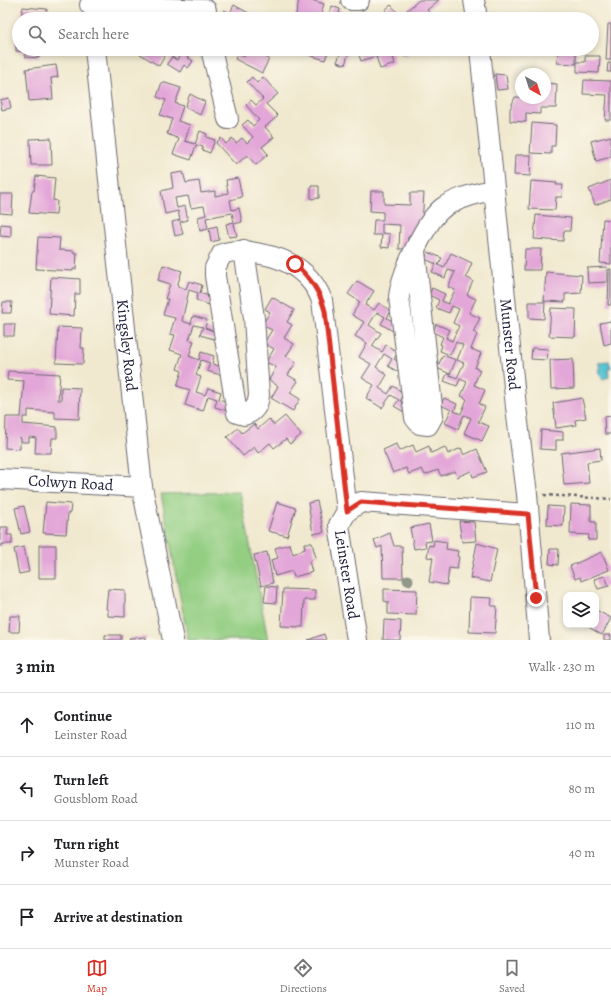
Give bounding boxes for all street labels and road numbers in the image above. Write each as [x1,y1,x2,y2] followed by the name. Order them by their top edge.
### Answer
[111,298,143,393] street label: Kingsley Road
[494,298,525,392] street label: Munster Road
[28,470,114,496] street label: Colwyn Road
[329,528,365,621] street label: Leinster Road

